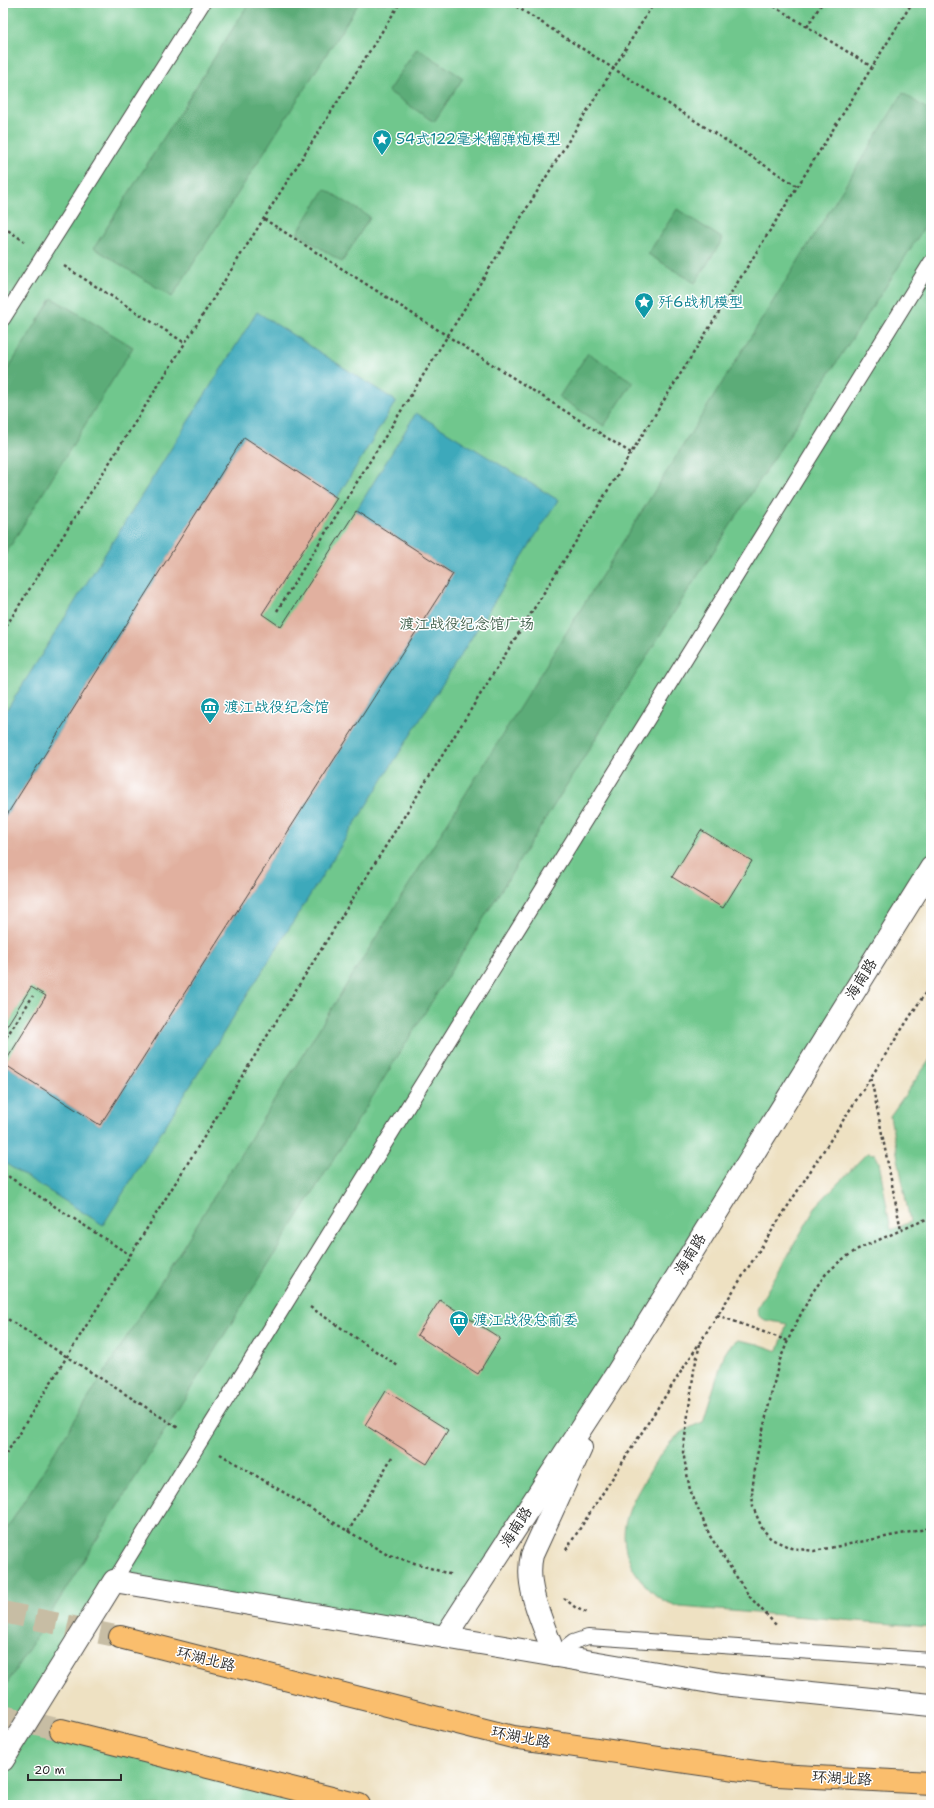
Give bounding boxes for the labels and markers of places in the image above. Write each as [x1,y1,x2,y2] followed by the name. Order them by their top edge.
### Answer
[371,128,393,156] place icon: 54式122毫米榴弹炮模型
[396,129,561,149] place label: 54式122毫米榴弹炮模型
[633,291,655,319] place icon: 歼6战机模型
[658,292,744,312] place label: 歼6战机模型
[199,696,221,724] museum icon: 渡江战役纪念馆
[224,697,329,717] place label: 渡江战役纪念馆
[448,1309,470,1337] museum icon: 渡江战役总前委
[473,1310,578,1330] place label: 渡江战役总前委

